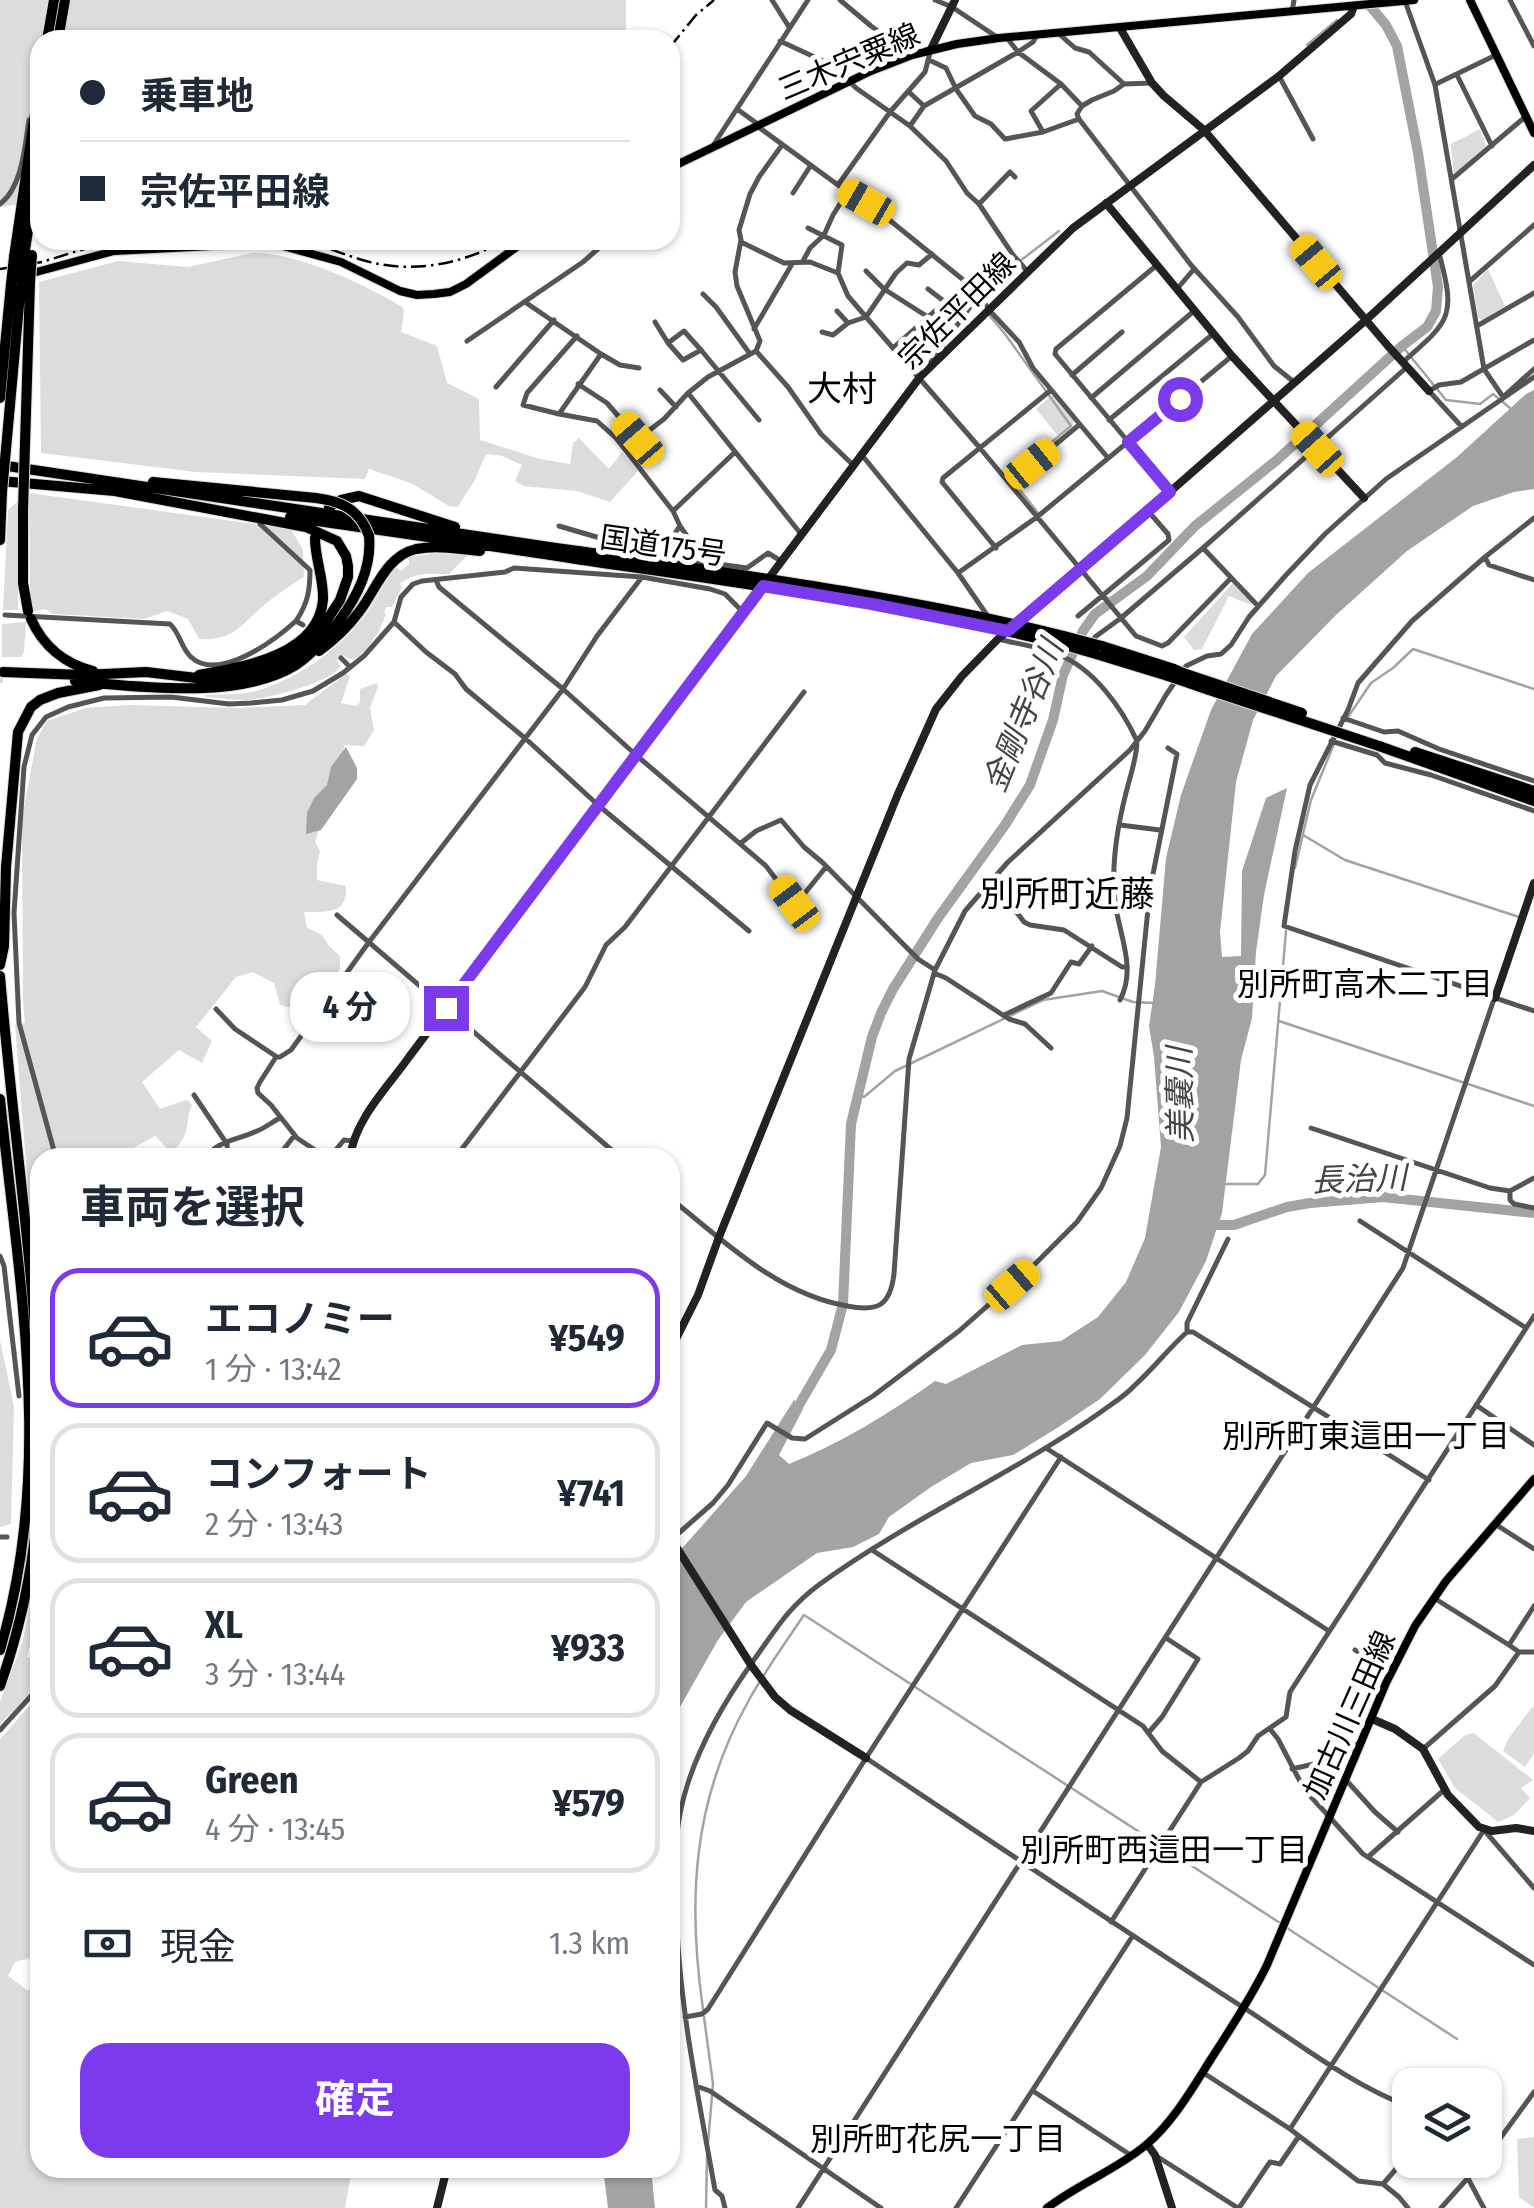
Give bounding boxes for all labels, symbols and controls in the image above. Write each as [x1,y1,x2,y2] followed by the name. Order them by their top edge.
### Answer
[773,16,925,108] street label: 三木宍粟線
[140,73,254,119] text: 乗車地
[140,169,330,215] text: 宗佐平田線
[833,174,899,230] car
[1285,229,1347,295] car
[891,245,1023,377] street label: 宗佐平田線
[807,368,877,410] district label: 大村
[1158,377,1203,422] route start
[607,407,669,471] car
[1286,416,1348,480] car
[999,433,1065,495] car
[598,519,728,573] street label: 国道175号
[975,632,1072,797] water label: 金剛寺谷川
[764,870,824,936] car
[979,873,1155,915] district label: 別所町近藤
[1237,965,1493,1003] district label: 別所町高木二丁目
[291,973,411,1043] callout: 4 分
[424,986,469,1031] route end
[322,988,378,1026] text: 4 分
[1160,1044,1200,1143] water label: 美嚢川
[1310,1158,1411,1200] water label: 長治川
[80,1181,305,1235] text: 車両を選択
[980,1254,1044,1316] car
[85,1293,175,1383] icon: car
[205,1296,395,1342] text: エコノミー
[549,1315,625,1361] text: ¥549
[205,1350,342,1388] text: 1 分 · 13:42
[1222,1417,1510,1455] district label: 別所町東這田一丁目
[85,1448,175,1538] icon: car
[205,1451,432,1497] text: コンフォート
[557,1470,625,1516] text: ¥741
[205,1505,343,1543] text: 2 分 · 13:43
[205,1602,243,1648] text: XL
[85,1603,175,1693] icon: car
[551,1625,625,1671] text: ¥933
[1297,1625,1403,1805] street label: 加古川三田線
[205,1655,345,1693] text: 3 分 · 13:44
[205,1757,299,1803] text: Green
[85,1758,175,1848] icon: car
[552,1780,625,1826] text: ¥579
[205,1810,345,1848] text: 4 分 · 13:45
[1020,1831,1308,1869] district label: 別所町西這田一丁目
[80,1916,135,1971] icon: cash
[160,1924,236,1970] text: 現金
[549,1924,630,1962] text: 1.3 km
[80,2043,630,2158] button: 確定
[1392,2068,1502,2178] map controls
[1392,2068,1502,2178] button: layers
[810,2120,1066,2158] district label: 別所町花尻一丁目

